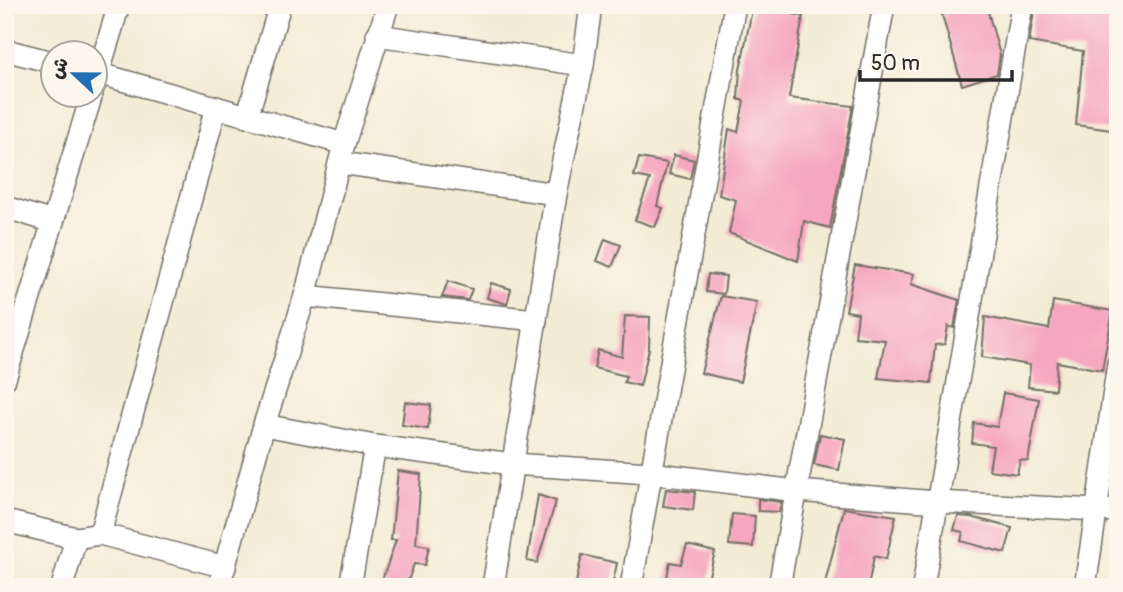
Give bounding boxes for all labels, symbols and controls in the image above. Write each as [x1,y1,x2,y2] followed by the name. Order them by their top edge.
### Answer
[38,38,108,108] north arrow
[860,38,1013,82] scale bar
[871,50,920,77] text: 50 m
[44,54,74,82] text: ش

